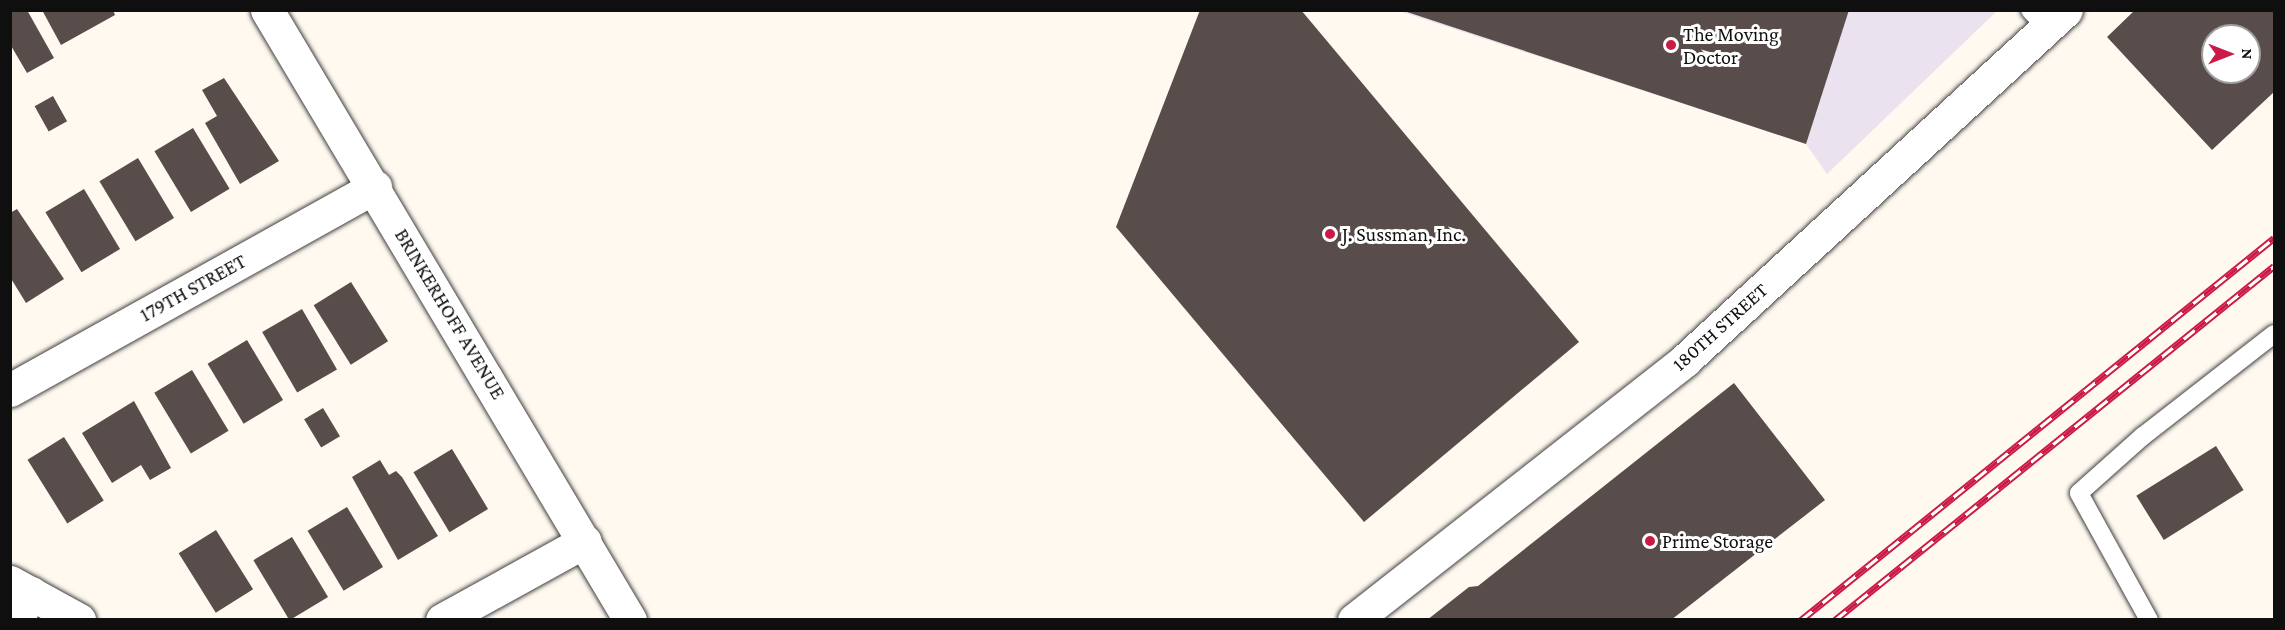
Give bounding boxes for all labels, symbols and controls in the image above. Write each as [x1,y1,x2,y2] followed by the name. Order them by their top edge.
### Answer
[1683,22,1779,69] place label: The Moving Doctor
[2201,24,2261,84] north arrow
[1664,38,1678,52] marker: The Moving Doctor
[2239,49,2256,59] text: N
[1342,222,1466,246] place label: J. Sussman, Inc.
[390,224,510,404] street label: BRINKERHOFF AVENUE
[1323,227,1337,241] marker: J. Sussman, Inc.
[136,249,250,327] street label: 179TH STREET
[1667,278,1773,376] street label: 180TH STREET
[1662,529,1773,553] place label: Prime Storage
[1643,534,1657,548] marker: Prime Storage

